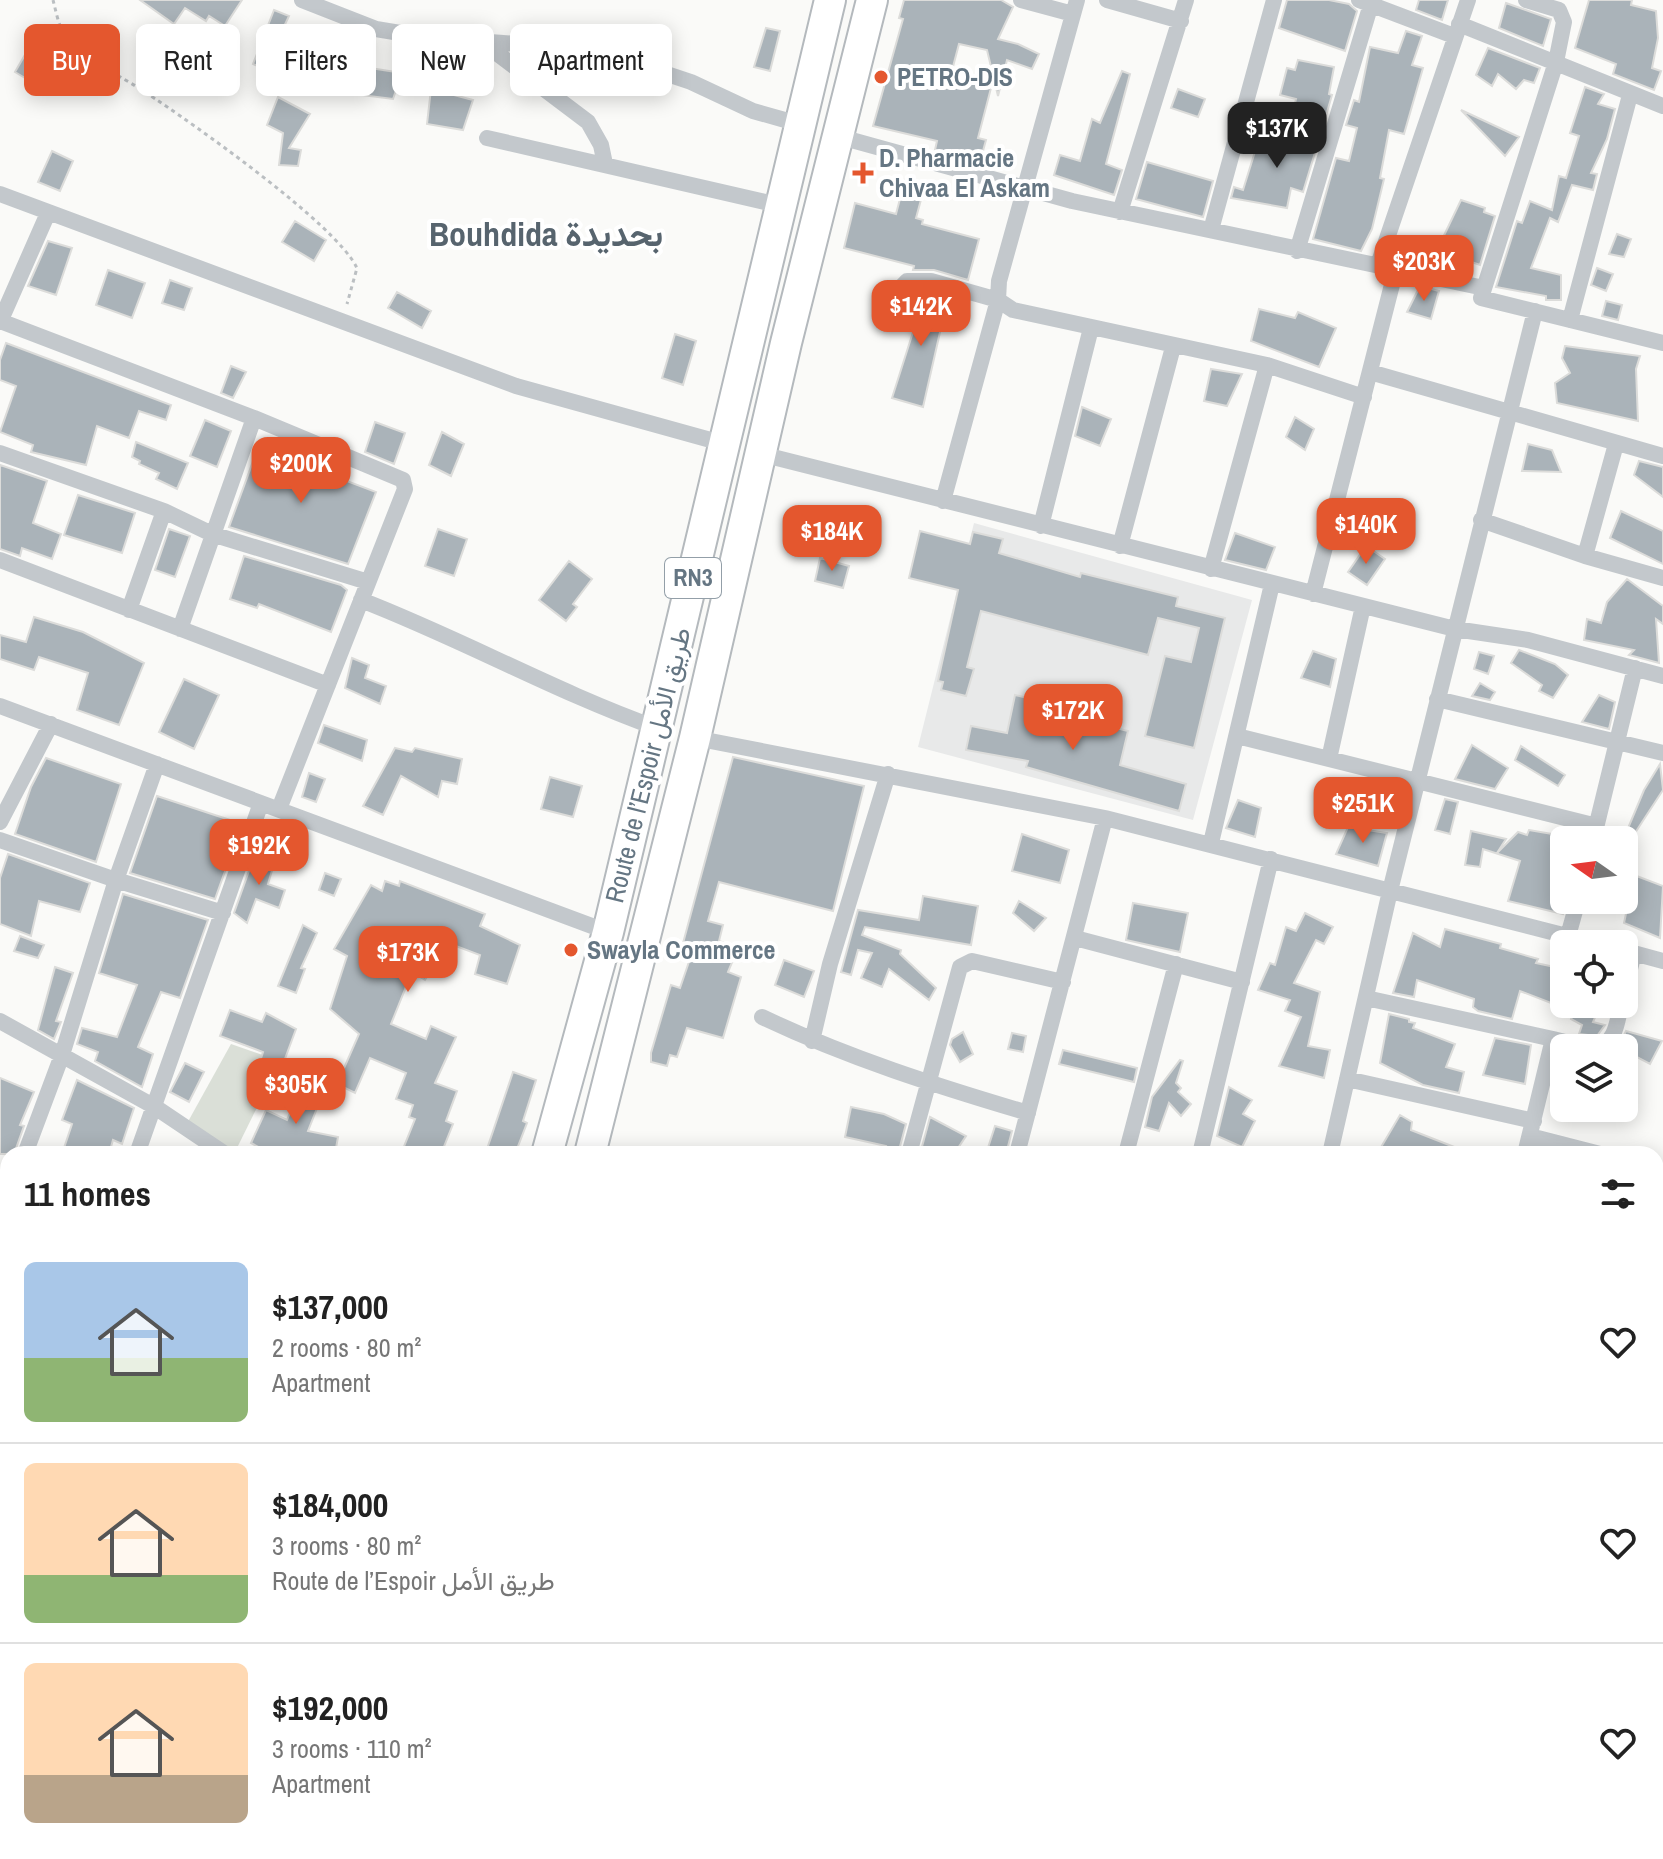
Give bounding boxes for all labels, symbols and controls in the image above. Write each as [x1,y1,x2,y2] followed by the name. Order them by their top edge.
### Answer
[24,24,120,96] chip: Buy
[136,24,240,96] chip: Rent
[256,24,376,96] chip: Filters
[392,24,494,96] chip: New
[510,24,672,96] chip: Apartment
[897,59,1013,94] place label: PETRO-DIS
[872,68,890,86] marker: PETRO-DIS
[1221,102,1333,170] pin: $137K
[1246,110,1308,145] text: $137K
[879,140,1050,205] place label: D. Pharmacie Chivaa El Askam
[854,164,872,182] marker: D. Pharmacie Chivaa El Askam
[429,211,663,257] district label: Bouhdida بحديدة
[1368,235,1480,303] pin: $203K
[1393,243,1455,278] text: $203K
[865,280,977,348] pin: $142K
[890,288,952,323] text: $142K
[245,437,357,505] pin: $200K
[270,445,332,480] text: $200K
[1310,498,1422,566] pin: $140K
[776,505,888,573] pin: $184K
[1335,506,1397,541] text: $140K
[801,513,863,548] text: $184K
[665,558,721,598] road number: RN3
[596,624,699,906] street label: Route de l’Espoir طريق الأمل
[1017,684,1129,752] pin: $172K
[1042,692,1104,727] text: $172K
[1307,777,1419,845] pin: $251K
[1332,785,1394,820] text: $251K
[203,819,315,887] pin: $192K
[1550,826,1638,914] north arrow
[1550,826,1638,1122] map controls
[228,827,290,862] text: $192K
[352,926,464,994] pin: $173K
[1550,930,1638,1018] button: locate
[587,932,775,967] place label: Swayla Commerce
[377,934,439,969] text: $173K
[562,941,580,959] marker: Swayla Commerce
[1550,1034,1638,1122] button: layers
[240,1058,352,1126] pin: $305K
[265,1066,327,1101] text: $305K
[24,1171,151,1217] text: 11 homes
[1596,1172,1640,1216] icon: filters
[272,1284,388,1330] text: $137,000
[88,1294,184,1390] icon: home
[1596,1320,1640,1364] icon: heart
[272,1330,421,1365] text: 2 rooms · 80 m²
[272,1365,370,1400] text: Apartment
[272,1482,388,1528] text: $184,000
[88,1495,184,1591] icon: home
[1596,1521,1640,1565] icon: heart
[272,1528,421,1563] text: 3 rooms · 80 m²
[272,1563,555,1598] text: Route de l’Espoir طريق الأمل
[272,1685,388,1731] text: $192,000
[88,1695,184,1791] icon: home
[1596,1721,1640,1765] icon: heart
[272,1731,432,1766] text: 3 rooms · 110 m²
[272,1766,370,1801] text: Apartment

